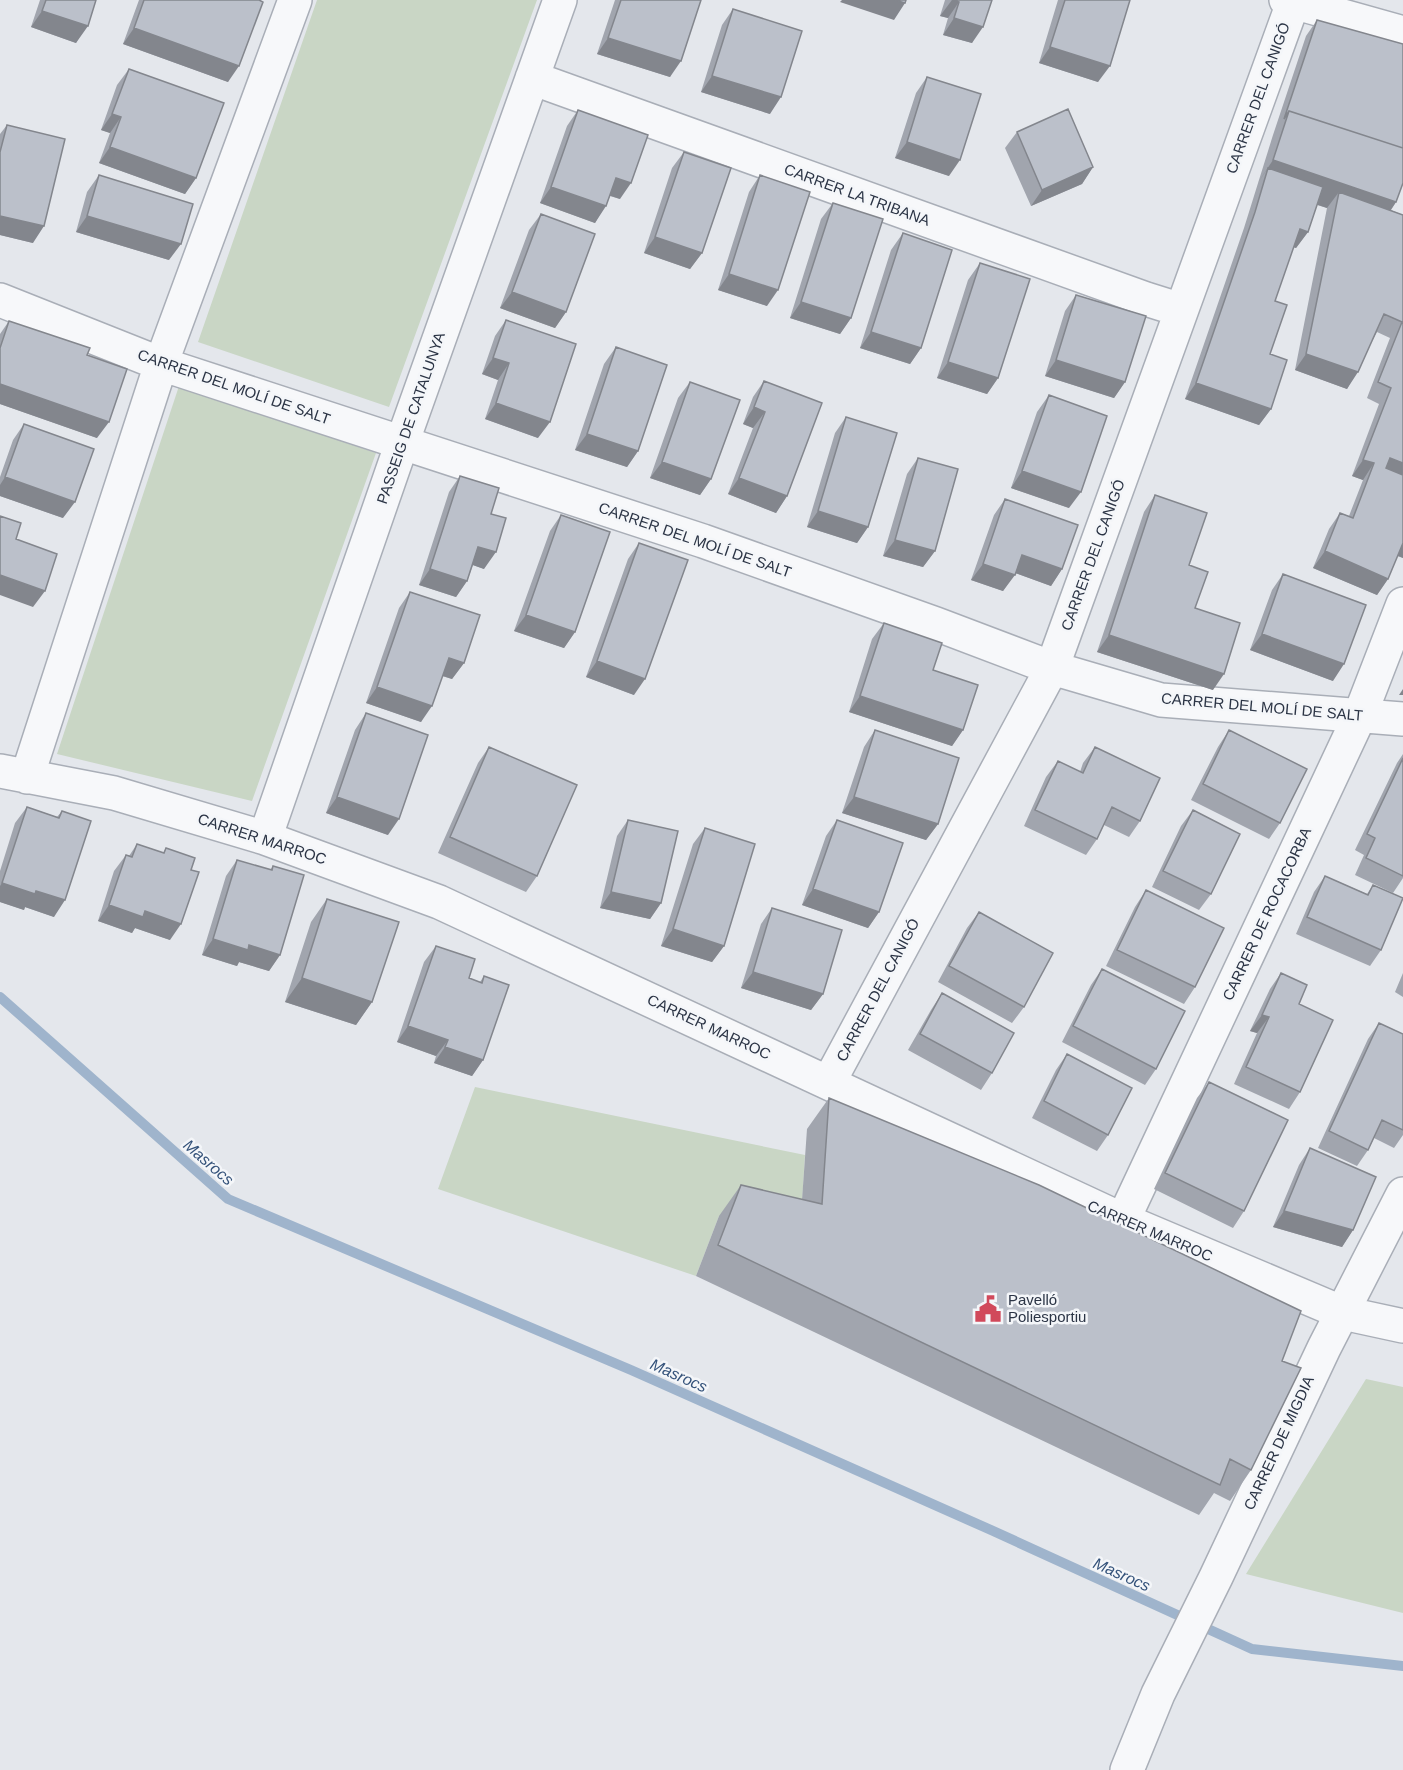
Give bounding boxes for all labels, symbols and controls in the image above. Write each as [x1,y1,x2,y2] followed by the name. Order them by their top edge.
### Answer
[1222,20,1293,176] street label: CARRER DEL CANIGÓ
[782,160,932,229] street label: CARRER LA TRIBANA
[373,330,448,506] street label: PASSEIG DE CATALUNYA
[136,346,333,428] street label: CARRER DEL MOLÍ DE SALT
[1057,477,1128,633] street label: CARRER DEL CANIGÓ
[597,499,794,581] street label: CARRER DEL MOLÍ DE SALT
[1160,689,1364,724] street label: CARRER DEL MOLÍ DE SALT
[196,810,329,867] street label: CARRER MARROC
[1219,824,1314,1003] street label: CARRER DE ROCACORBA
[833,915,923,1064] street label: CARRER DEL CANIGÓ
[645,990,774,1063] street label: CARRER MARROC
[180,1136,237,1189] water label: Masrocs
[1085,1196,1215,1265] street label: CARRER MARROC
[1008,1291,1086,1325] place label: Pavelló Poliesportiu
[973,1294,1003,1324] public building icon: Pavelló Poliesportiu
[648,1355,710,1396] water label: Masrocs
[1240,1373,1317,1512] street label: CARRER DE MIGDIA
[1091,1554,1153,1595] water label: Masrocs

